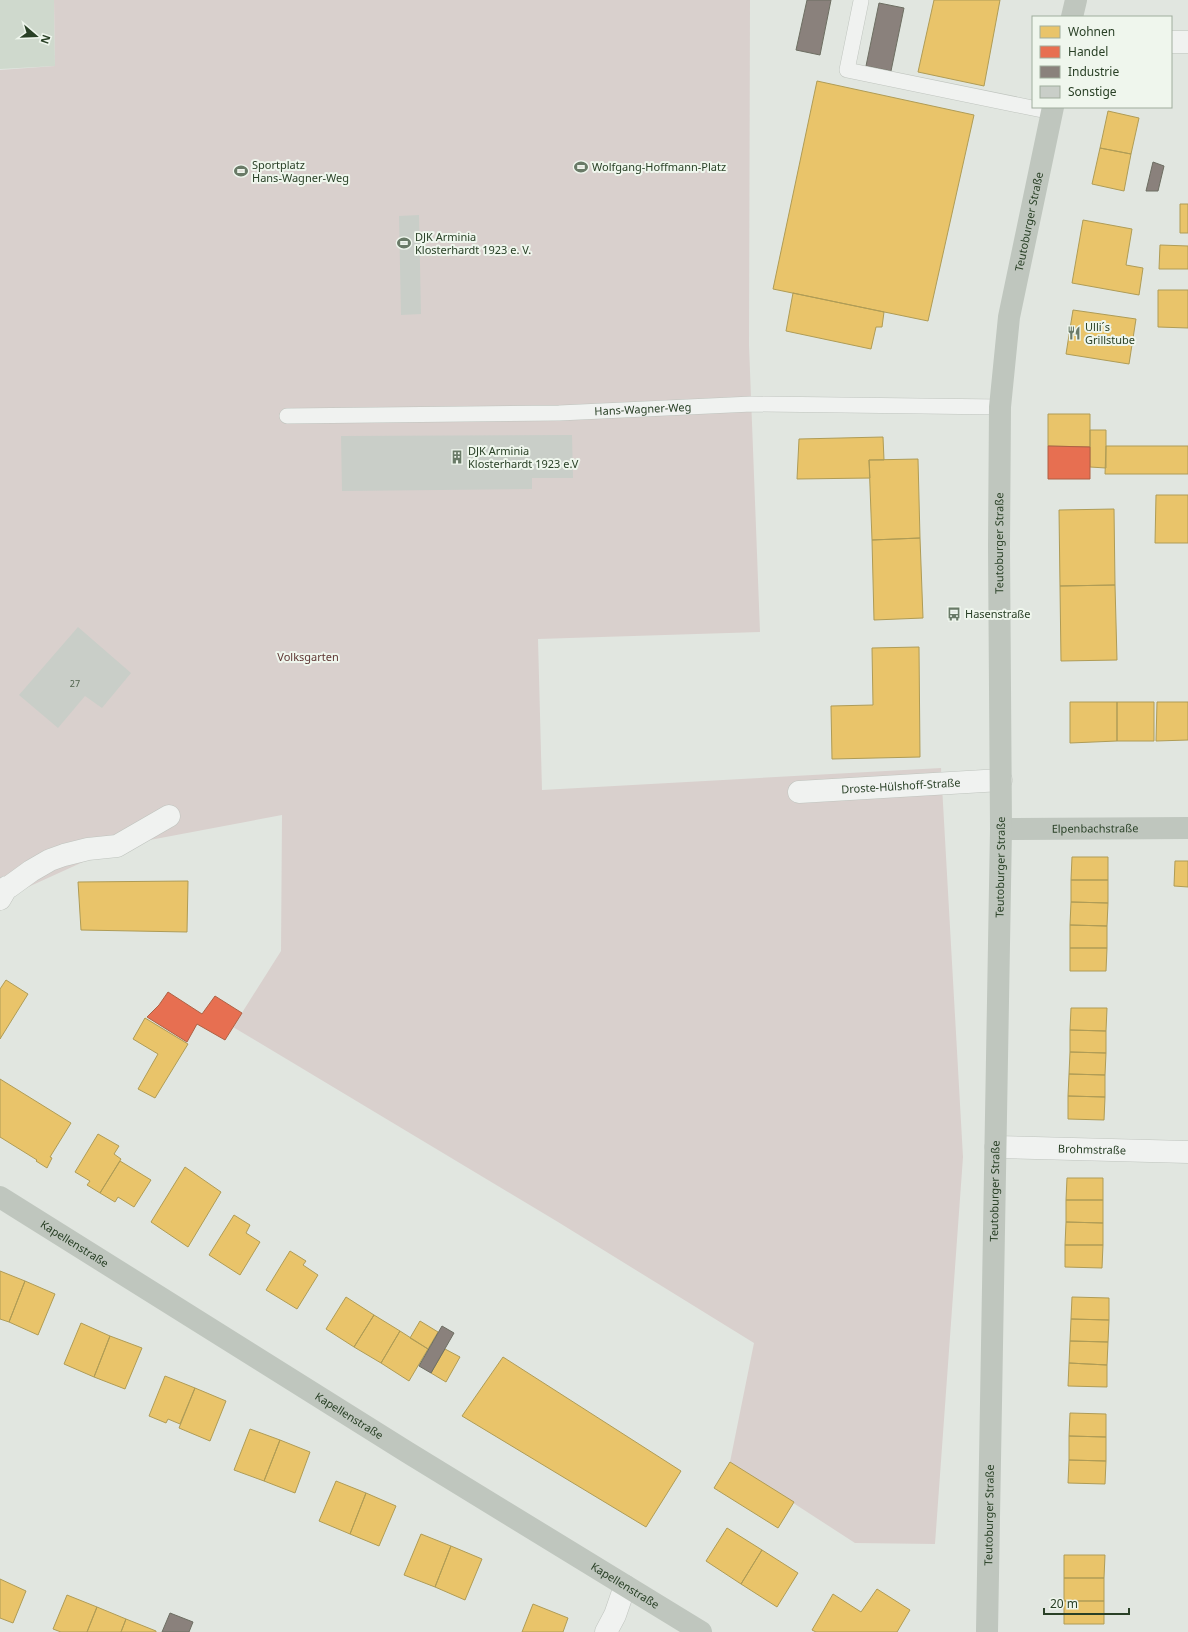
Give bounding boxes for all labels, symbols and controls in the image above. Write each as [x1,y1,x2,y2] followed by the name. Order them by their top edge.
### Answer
[16,16,56,56] north arrow
[1032,16,1172,108] legend
[1068,23,1115,40] text: Wohnen
[37,33,54,46] text: N
[1068,43,1108,60] text: Handel
[1068,63,1119,80] text: Industrie
[1068,83,1117,100] text: Sonstige
[252,157,349,185] place label: Sportplatz Hans-Wagner-Weg
[573,159,589,175] sports icon: Wolfgang-Hoffmann-Platz
[592,159,726,174] place label: Wolfgang-Hoffmann-Platz
[233,163,249,179] sports icon: Sportplatz Hans-Wagner-Weg
[1011,171,1046,273] street label: Teutoburger Straße
[415,229,531,257] place label: DJK Arminia Klosterhardt 1923 e. V.
[396,235,412,251] sports icon: DJK Arminia Klosterhardt 1923 e. V.
[1085,319,1135,347] place label: Ulli´s Grillstube
[1066,325,1082,341] restaurant icon: Ulli´s Grillstube
[594,399,692,418] street label: Hans-Wagner-Weg
[468,443,579,471] place label: DJK Arminia Klosterhardt 1923 e.V
[449,449,465,465] building icon: DJK Arminia Klosterhardt 1923 e.V
[991,492,1006,594] street label: Teutoburger Straße
[946,606,962,622] bus stop icon: Hasenstraße
[965,606,1030,621] place label: Hasenstraße
[277,649,339,664] park label: Volksgarten
[70,677,80,690] house number: 27
[841,774,961,796] street label: Droste-Hülshoff-Straße
[991,816,1008,918] street label: Teutoburger Straße
[1052,820,1138,836] street label: Elpenbachstraße
[986,1140,1003,1242] street label: Teutoburger Straße
[1058,1141,1126,1157] street label: Brohmstraße
[38,1216,112,1270] street label: Kapellenstraße
[313,1388,386,1442] street label: Kapellenstraße
[980,1464,997,1566] street label: Teutoburger Straße
[588,1558,662,1612] street label: Kapellenstraße
[1044,1590,1129,1616] scale bar
[1050,1595,1078,1612] text: 20 m

